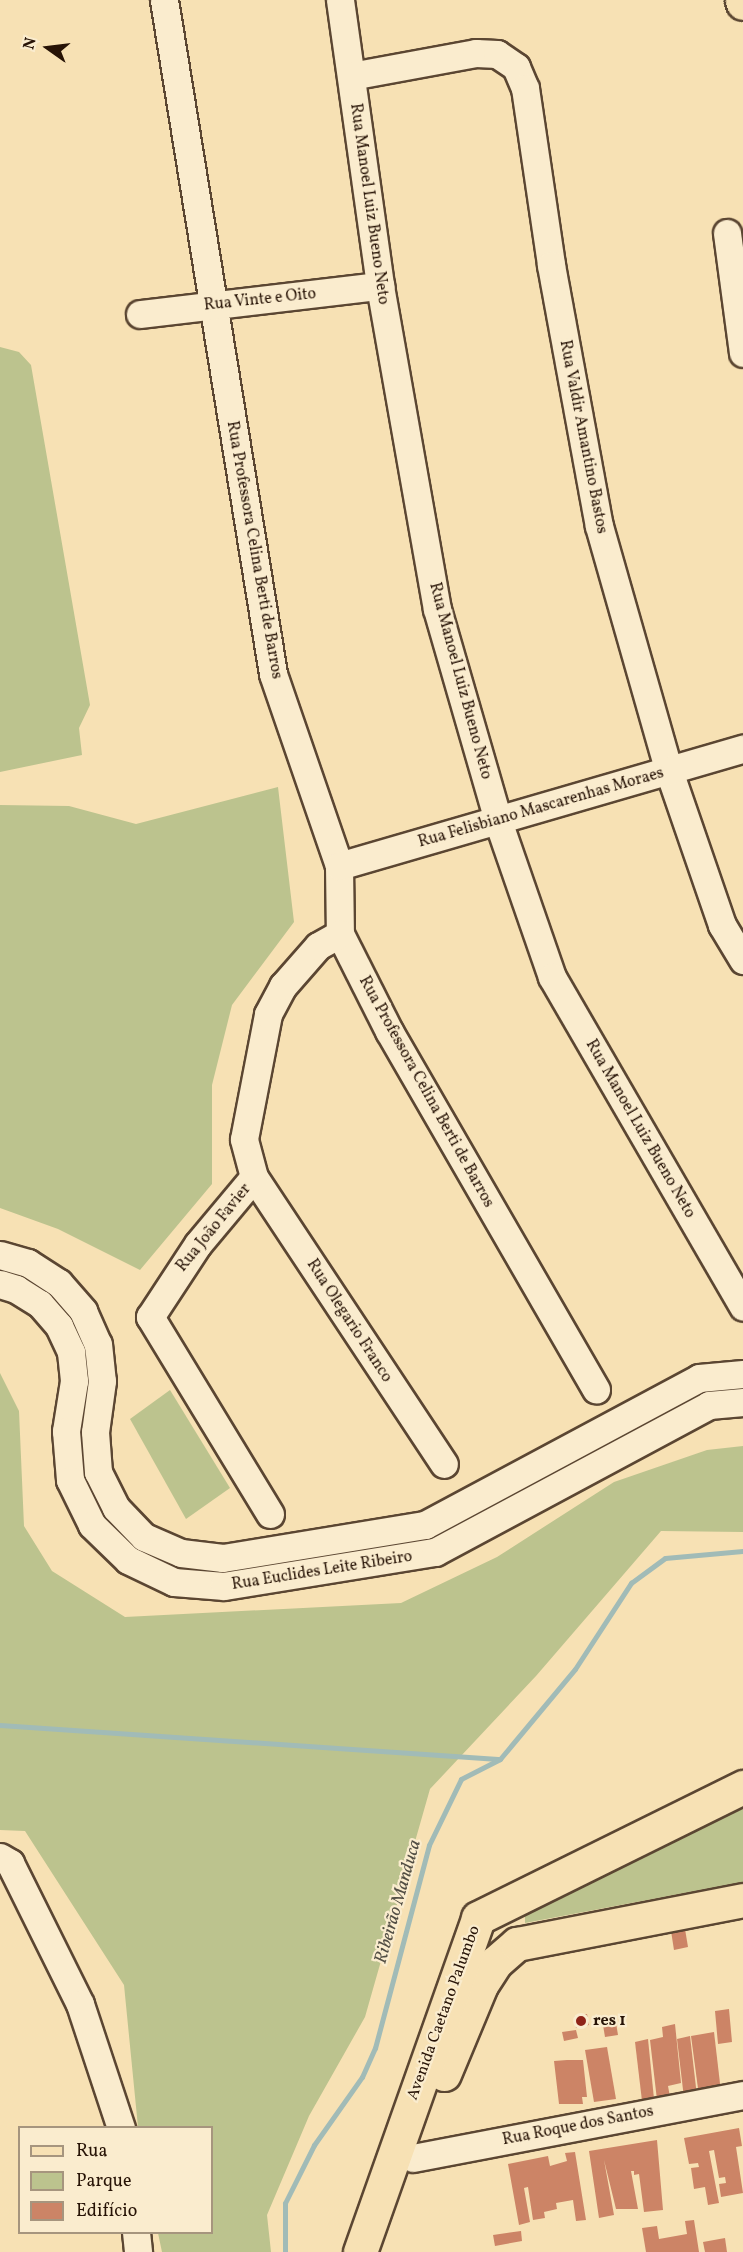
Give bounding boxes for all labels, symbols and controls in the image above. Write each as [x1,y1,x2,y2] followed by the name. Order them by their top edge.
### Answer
[18,18,78,78] north arrow
[18,35,43,52] text: N
[345,102,393,306] street label: Rua Manoel Luiz Bueno Neto
[203,285,317,315] street label: Rua Vinte e Oito
[555,338,611,536] street label: Rua Valdir Amantino Bastos
[222,420,286,680] street label: Rua Professora Celina Berti de Barros
[424,581,496,781] street label: Rua Manoel Luiz Bueno Neto
[416,764,666,852] street label: Rua Felisbiano Mascarenhas Moraes
[354,973,498,1211] street label: Rua Professora Celina Berti de Barros
[581,1036,699,1222] street label: Rua Manoel Luiz Bueno Neto
[173,1180,255,1276] street label: Rua João Favier
[302,1256,396,1386] street label: Rua Olegario Franco
[230,1547,414,1595] street label: Rua Euclides Leite Ribeiro
[371,1838,427,1966] water label: Ribeirão Manduca
[403,1923,485,2103] street label: Avenida Caetano Palumbo
[593,2011,626,2031] place label: res 1
[574,2014,588,2028] marker: res 1
[501,2102,655,2150] street label: Rua Roque dos Santos
[18,2126,213,2234] legend
[76,2139,107,2164] text: Rua
[76,2169,131,2194] text: Parque
[76,2199,137,2224] text: Edifício

